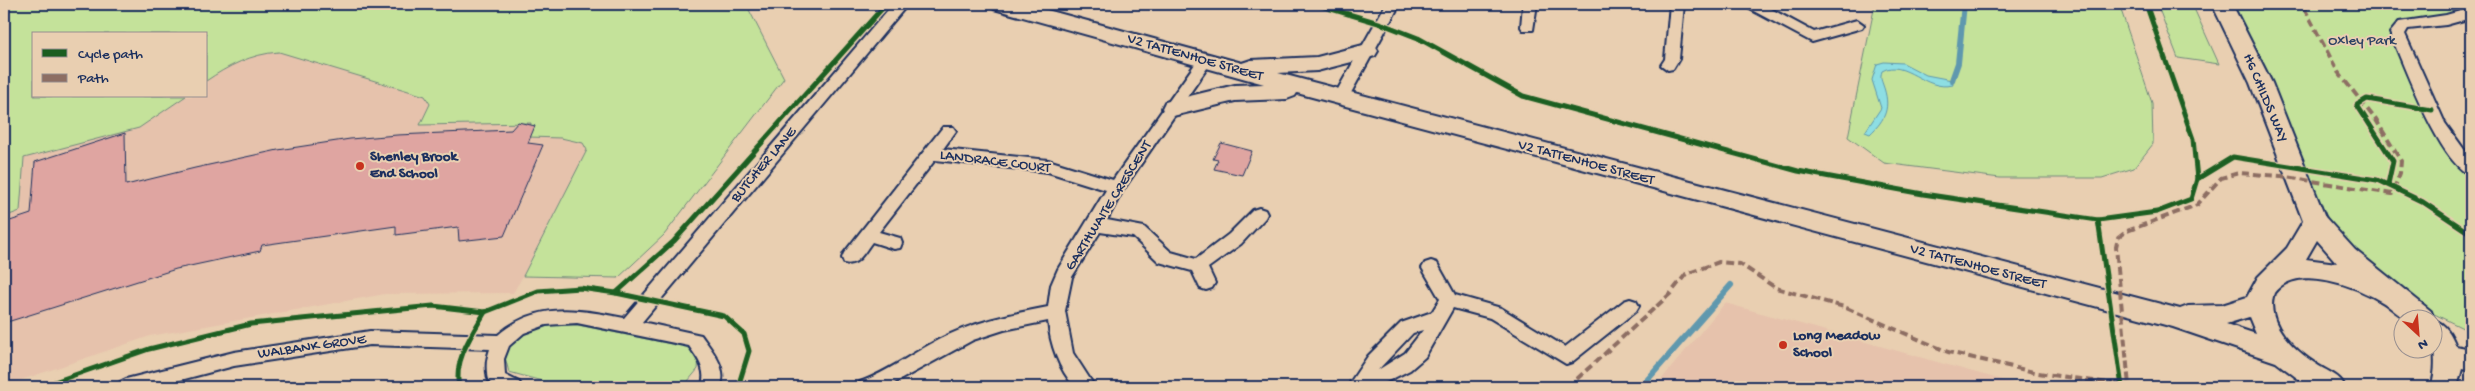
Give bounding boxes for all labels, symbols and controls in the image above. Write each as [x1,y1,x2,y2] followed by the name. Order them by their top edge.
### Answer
[1124,30,1266,86] street label: V2 TATTENHOE STREET
[32,32,208,98] legend
[2328,32,2397,50] park label: Oxley Park
[78,46,143,64] text: Cycle path
[2238,51,2292,145] street label: H6 CHILDS WAY
[77,70,109,88] text: Path
[727,123,801,207] street label: BUTCHER LANE
[1515,136,1657,190] street label: V2 TATTENHOE STREET
[1062,137,1157,274] street label: GARTHWAITE CRESCENT
[939,146,1052,178] street label: LANDRACE COURT
[370,148,459,183] place label: Shenley Brook End School
[354,160,366,172] marker: Shenley Brook End School
[1907,240,2049,294] street label: V2 TATTENHOE STREET
[2392,308,2442,358] north arrow
[1793,327,1881,362] place label: Long Meadow School
[257,330,368,364] street label: WALBANK GROVE
[2415,334,2430,353] text: N
[1777,339,1789,351] marker: Long Meadow School

